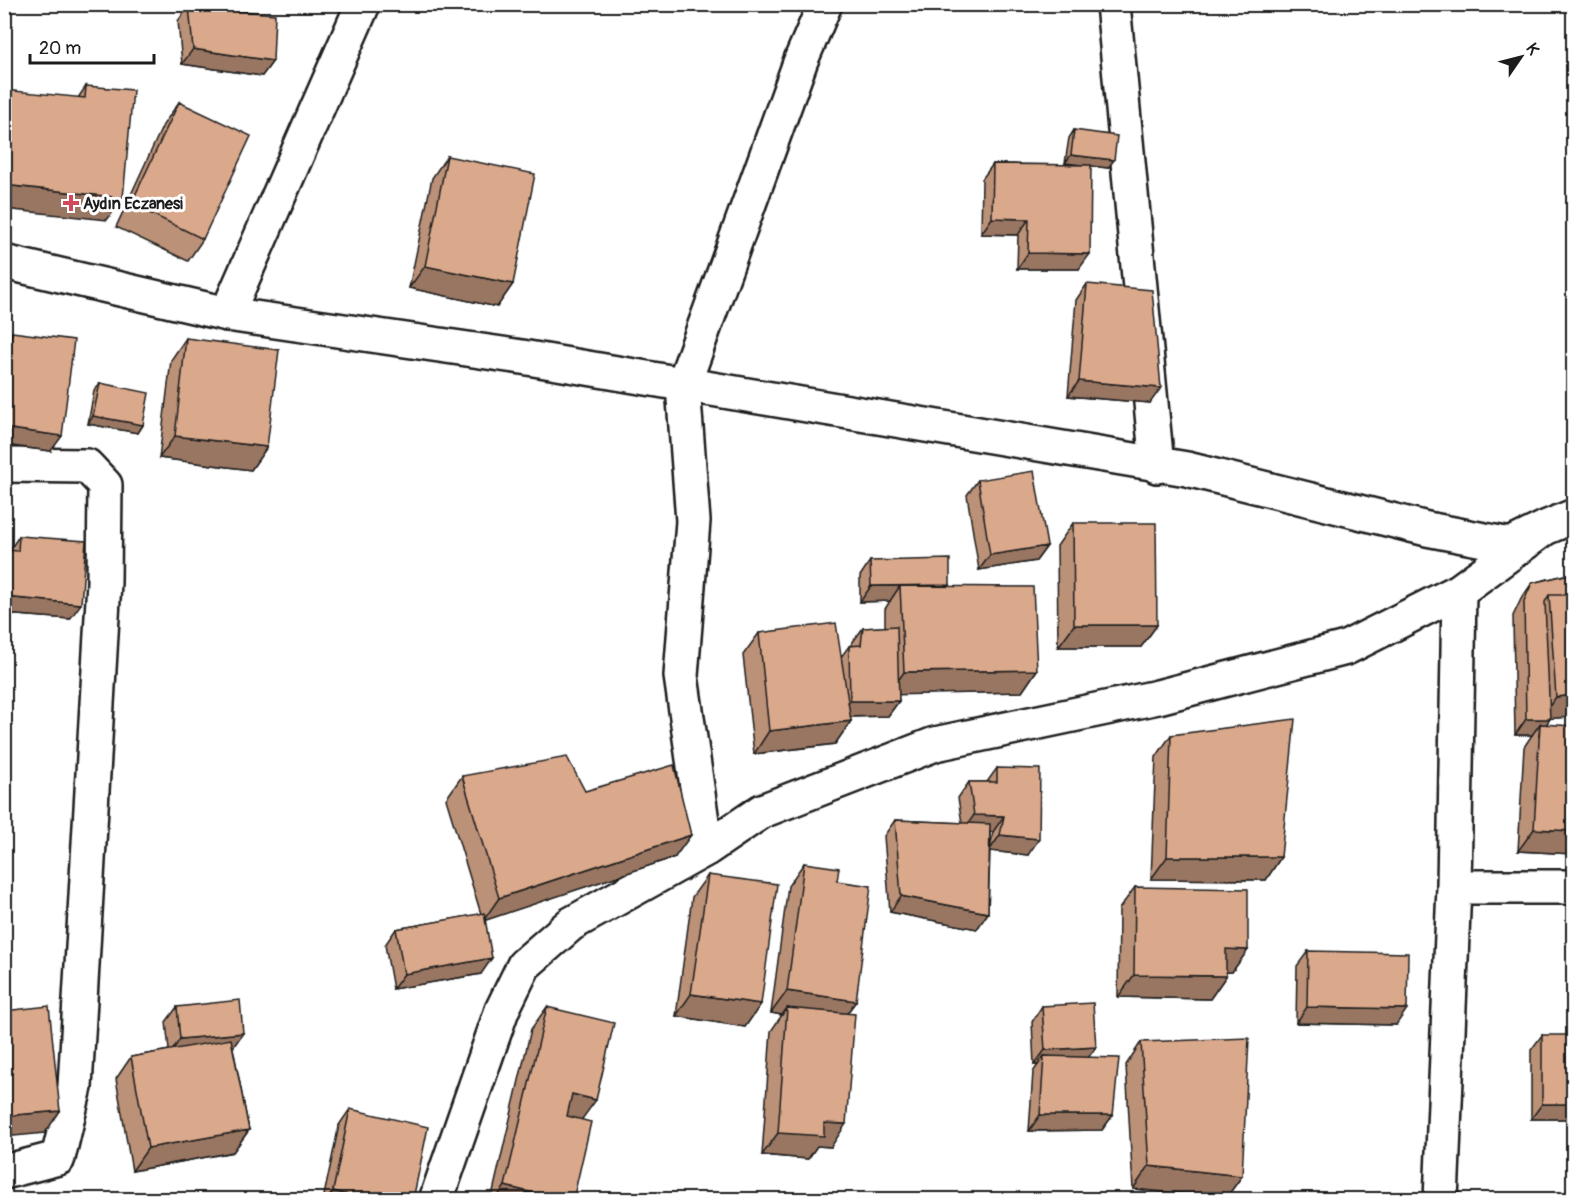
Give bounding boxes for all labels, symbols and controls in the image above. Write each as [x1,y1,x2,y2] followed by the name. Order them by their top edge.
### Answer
[30,27,154,65] scale bar
[1491,27,1551,87] north arrow
[39,37,81,60] text: 20 m
[1522,39,1544,59] text: K
[83,194,183,214] place label: Aydın Eczanesi
[64,196,78,210] marker: Aydın Eczanesi

